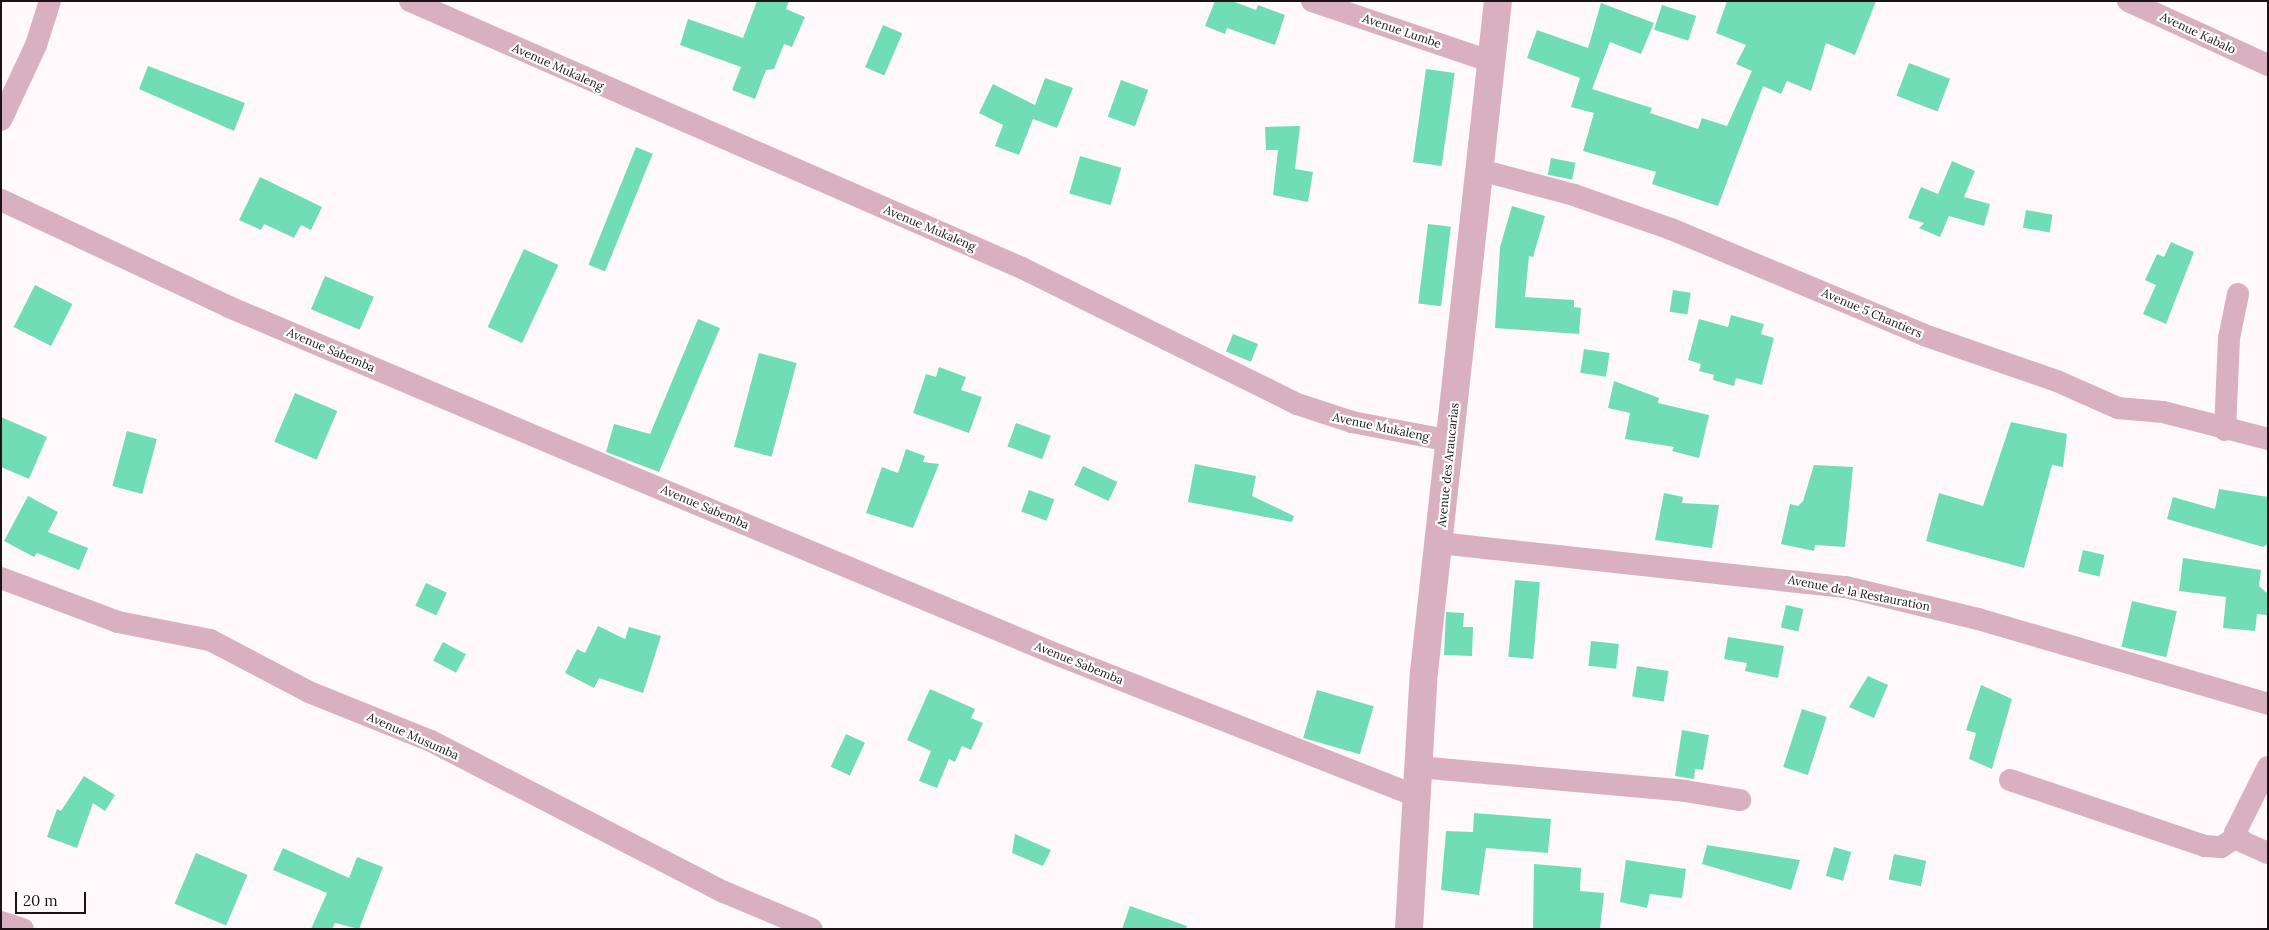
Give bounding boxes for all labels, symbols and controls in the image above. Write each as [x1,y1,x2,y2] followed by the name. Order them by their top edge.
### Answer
[2158,9,2238,57] street label: Avenue Kabalo
[1361,11,1443,51] street label: Avenue Lumbe
[510,40,606,94] street label: Avenue Mukaleng
[882,202,978,254] street label: Avenue Mukaleng
[1820,285,1924,341] street label: Avenue 5 Chantiers
[285,325,377,375] street label: Avenue Sabemba
[1434,402,1462,528] street label: Avenue des Araucarias
[1331,410,1431,444] street label: Avenue Mukaleng
[659,482,751,532] street label: Avenue Sabemba
[1787,572,1931,614] street label: Avenue de la Restauration
[1033,639,1125,687] street label: Avenue Sabemba
[365,709,461,763] street label: Avenue Musumba
[18,882,89,914] scale bar
[23,891,58,910] text: 20 m

